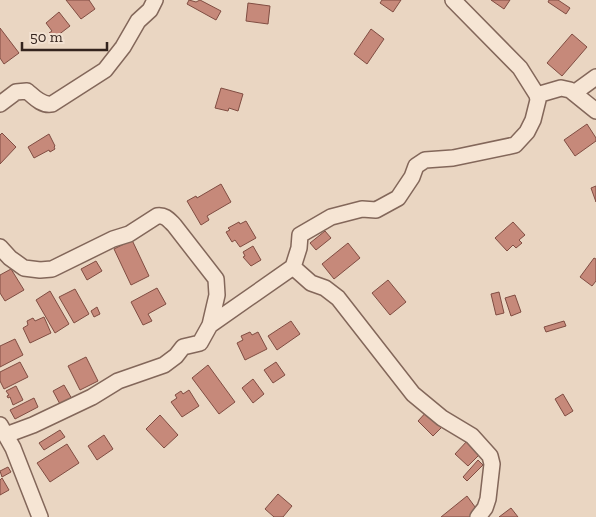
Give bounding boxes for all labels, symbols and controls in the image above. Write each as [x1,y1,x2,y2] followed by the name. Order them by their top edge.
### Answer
[22,20,108,52] scale bar
[30,28,63,46] text: 50 m

